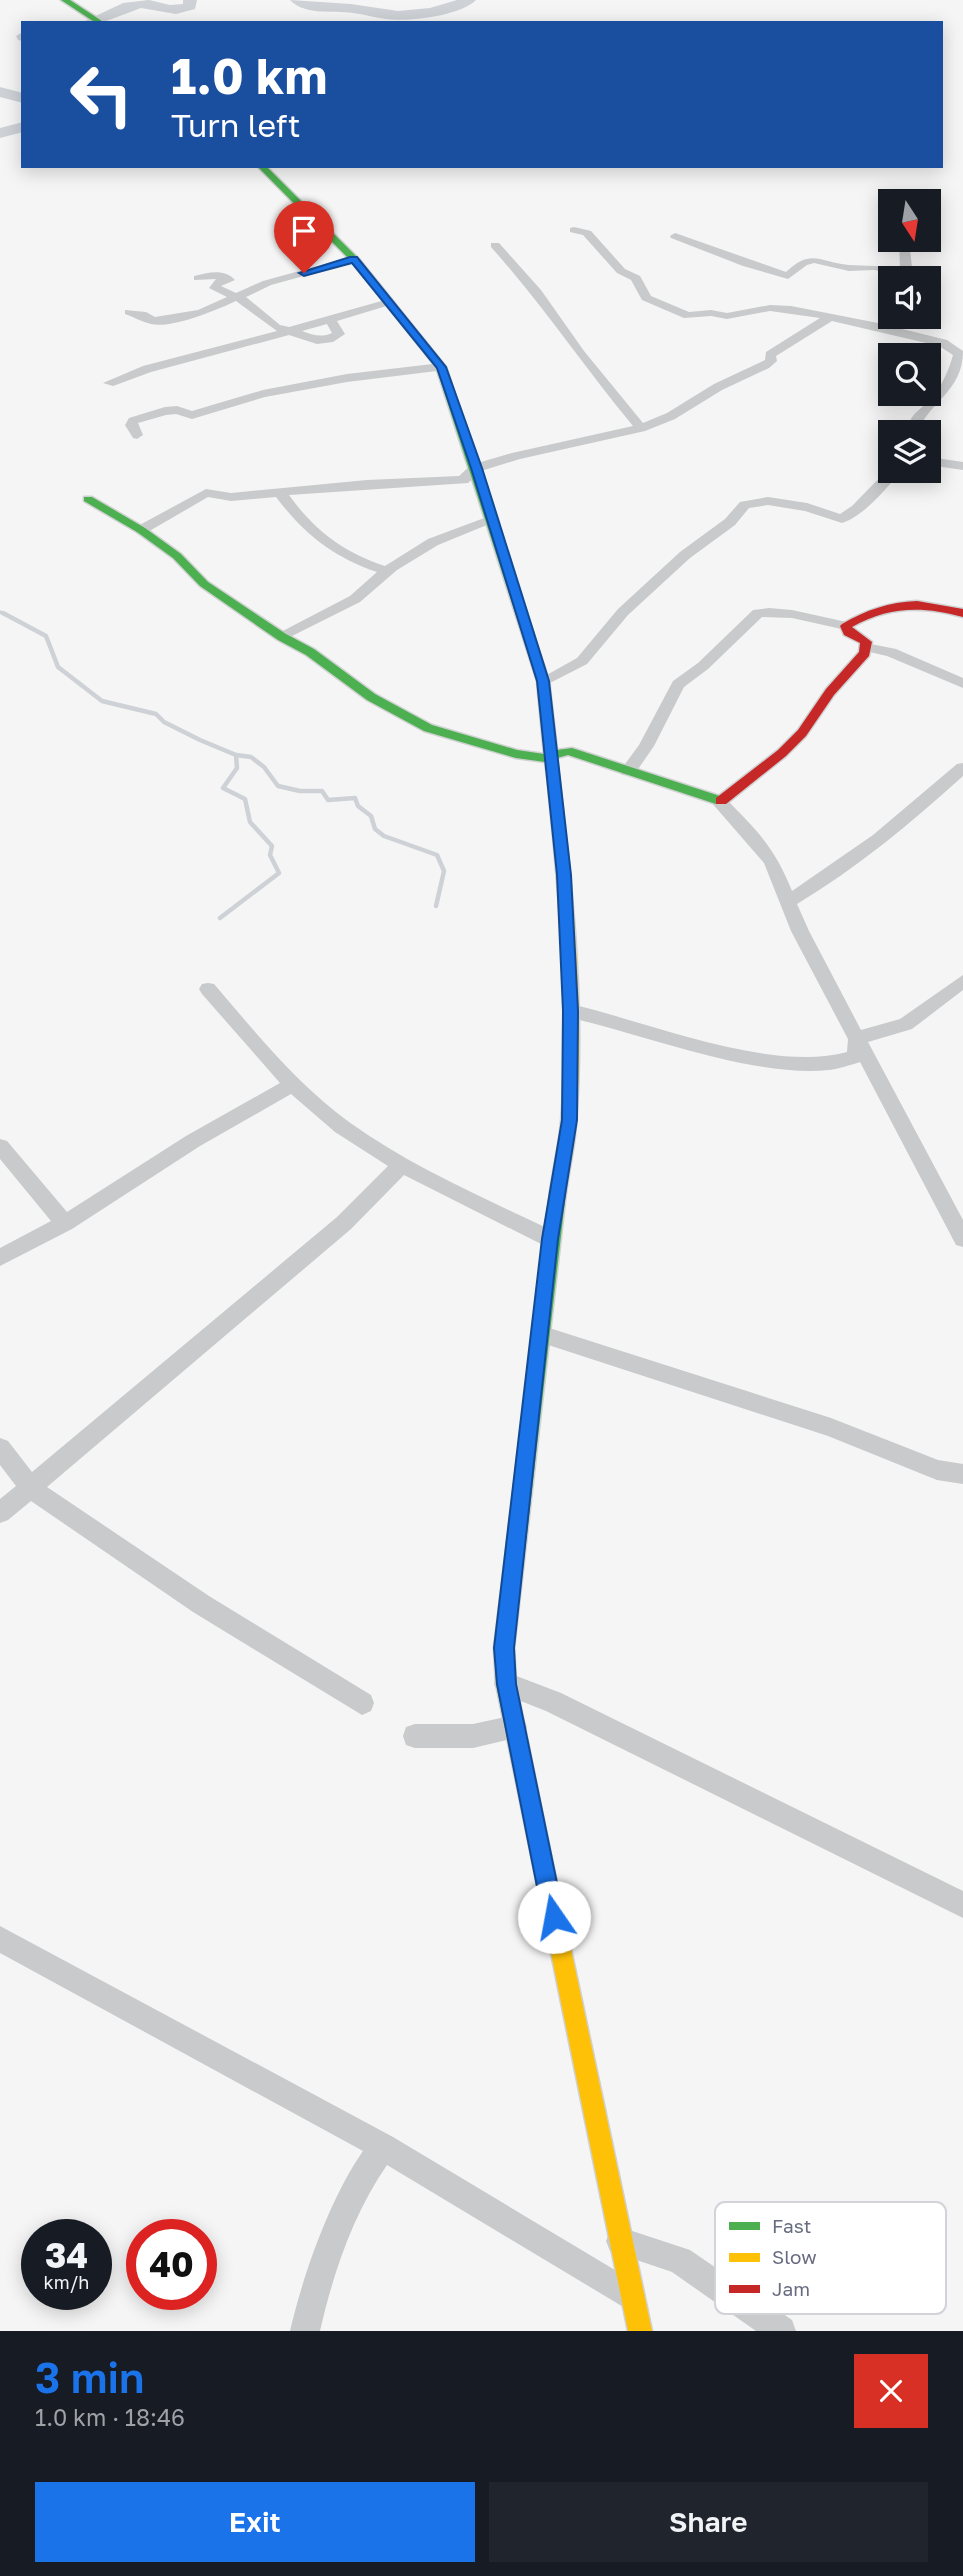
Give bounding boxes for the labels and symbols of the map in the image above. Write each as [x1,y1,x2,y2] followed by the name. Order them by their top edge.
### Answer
[878,189,942,252] north arrow
[274,201,334,273] pin
[517,1880,591,1954] position arrow
[715,2202,946,2314] legend
[772,2214,811,2237] text: Fast
[126,2219,217,2310] speed limit sign: 40
[772,2245,817,2268] text: Slow
[772,2277,810,2300] text: Jam

